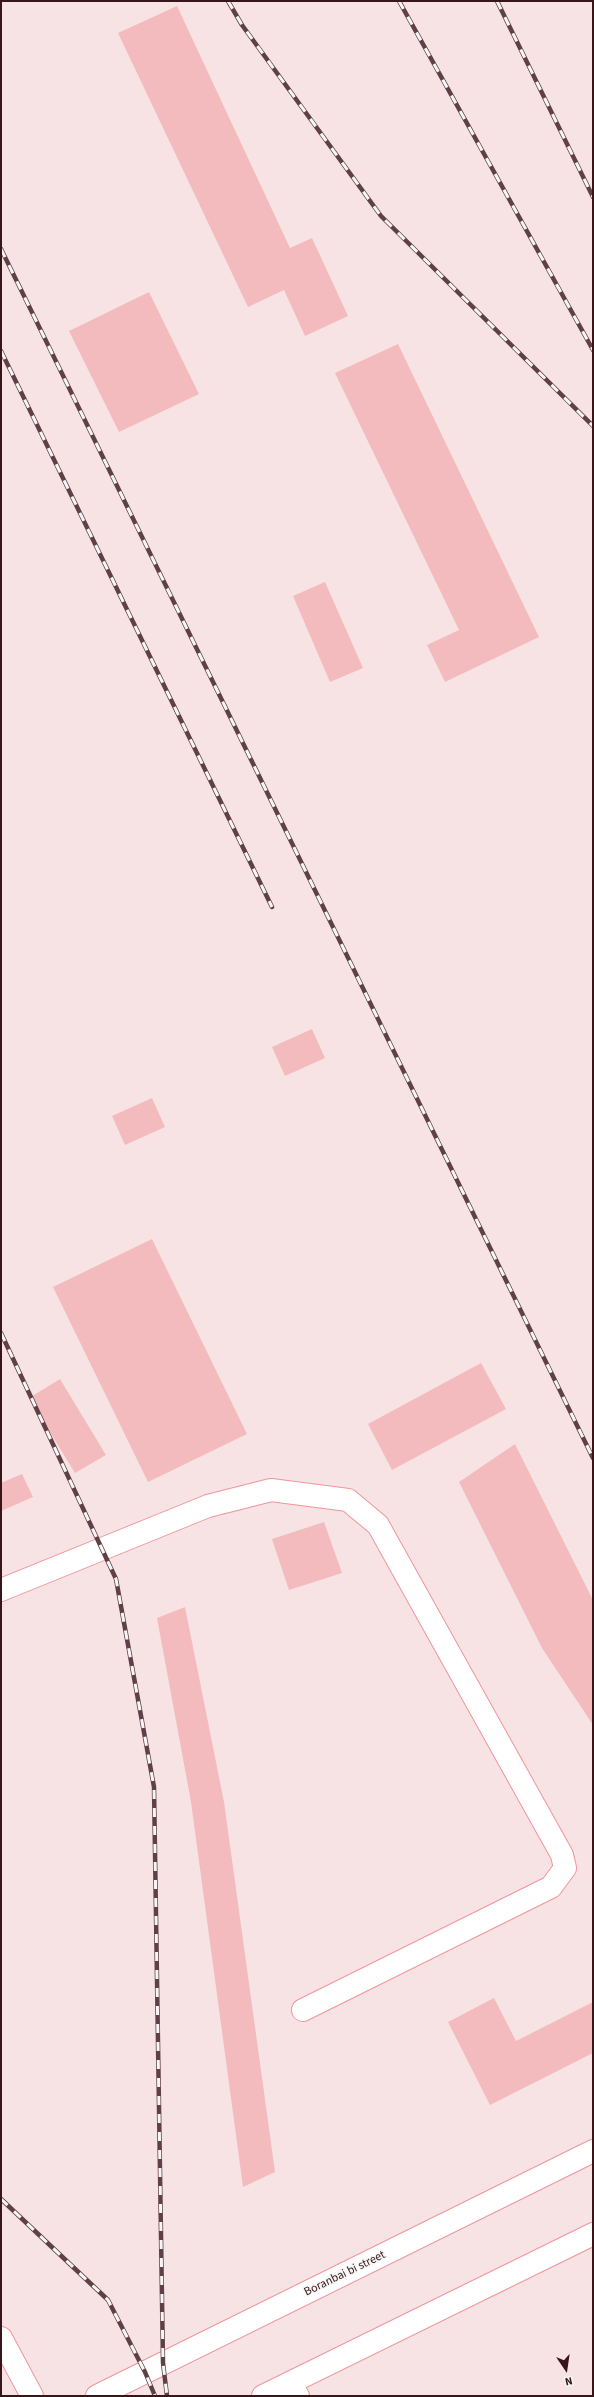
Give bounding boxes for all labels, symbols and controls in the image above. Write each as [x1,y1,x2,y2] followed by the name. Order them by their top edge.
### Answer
[302,2248,388,2300] street label: Boranbai bi street
[546,2349,586,2389] north arrow
[564,2373,574,2389] text: N

